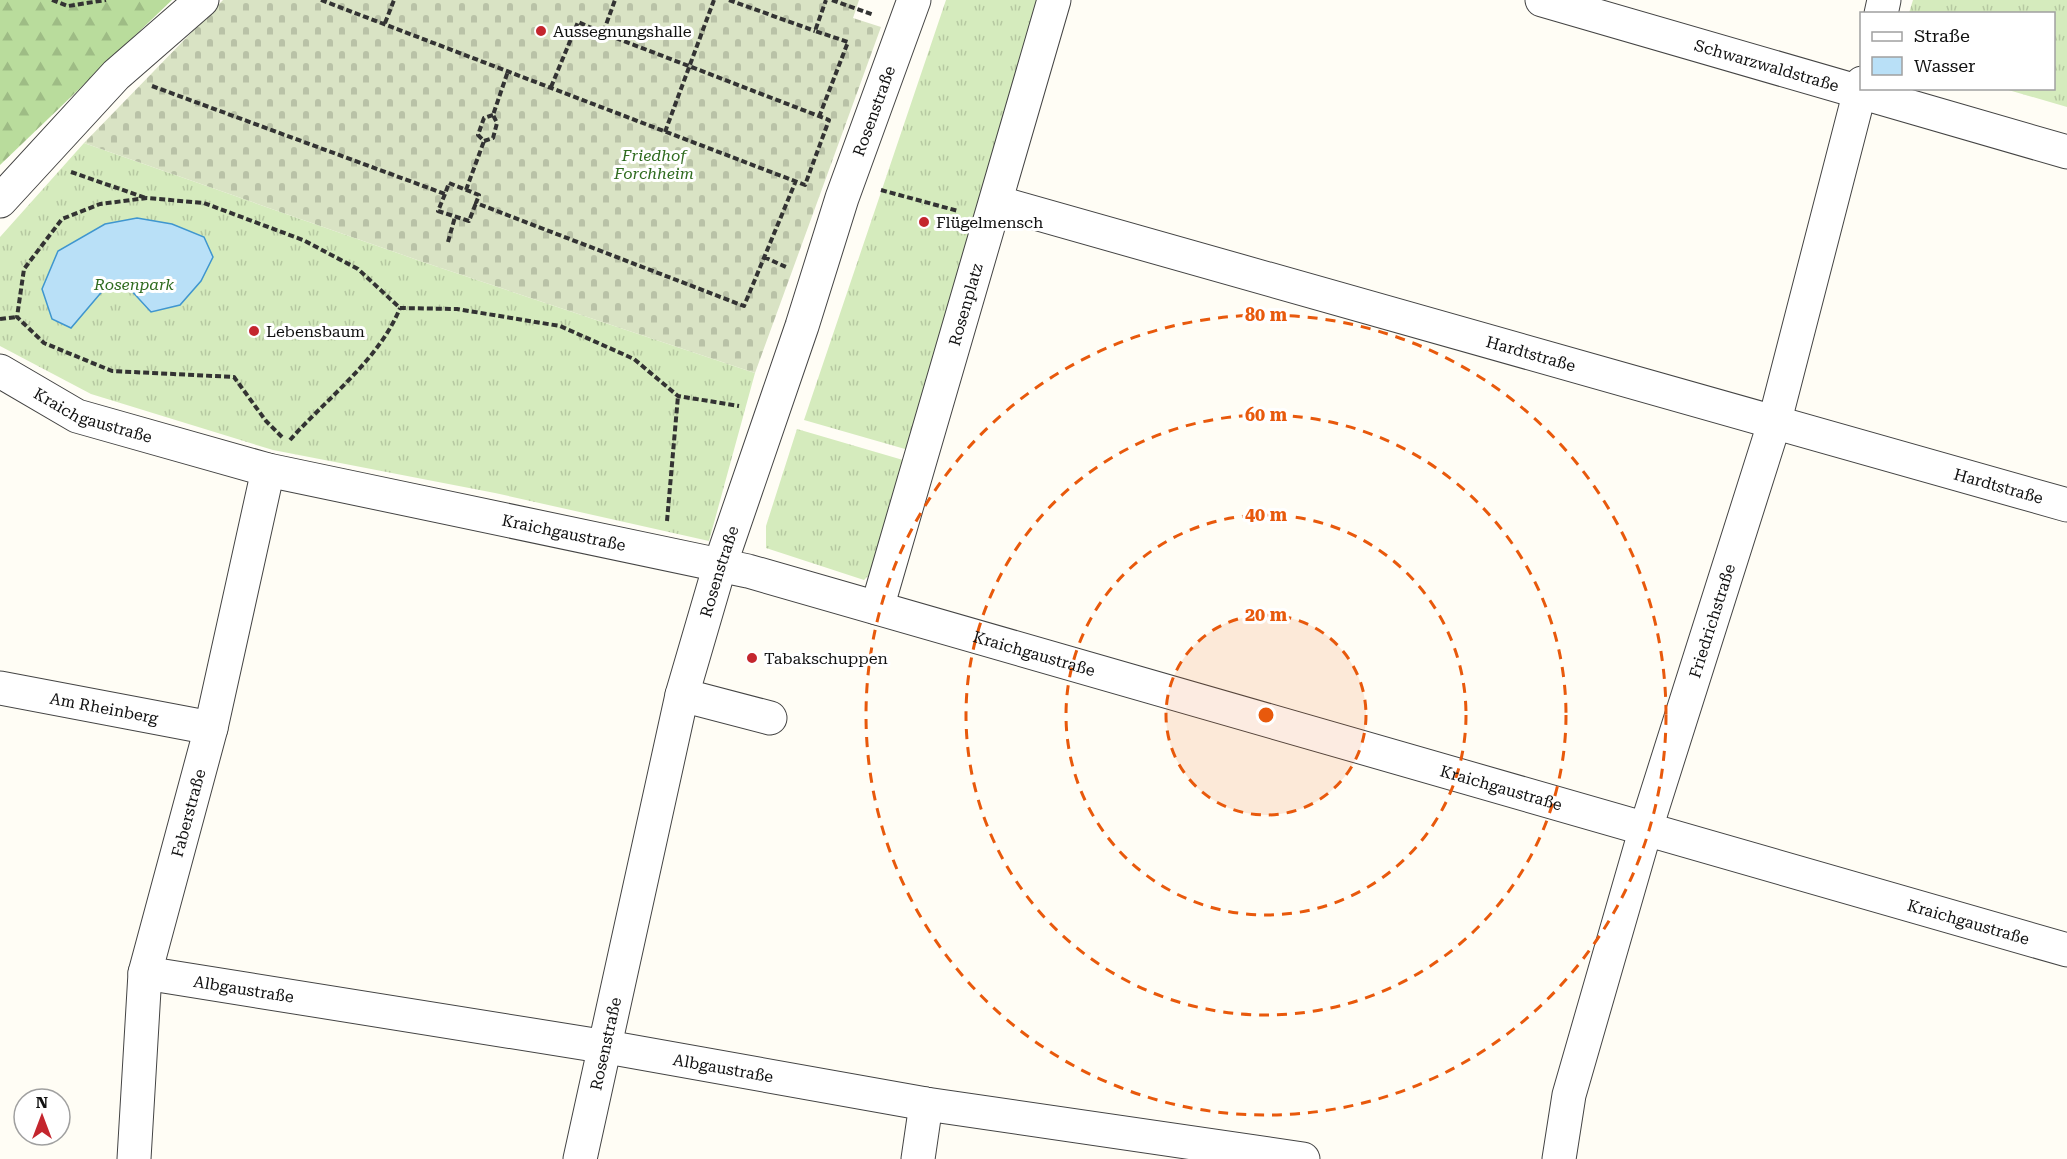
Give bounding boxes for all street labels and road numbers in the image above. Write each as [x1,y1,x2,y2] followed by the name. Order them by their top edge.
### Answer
[1692,35,1841,95] street label: Schwarzwaldstraße
[849,63,899,159] street label: Rosenstraße
[944,261,986,348] street label: Rosenplatz
[1484,332,1578,375] street label: Hardtstraße
[31,383,155,446] street label: Kraichgaustraße
[1952,464,2046,507] street label: Hardtstraße
[500,510,628,555] street label: Kraichgaustraße
[696,523,742,619] street label: Rosenstraße
[1685,561,1739,680] street label: Friedrichstraße
[971,627,1098,680] street label: Kraichgaustraße
[48,688,161,727] street label: Am Rheinberg
[1438,761,1565,814] street label: Kraichgaustraße
[167,767,209,859] street label: Faberstraße
[1905,895,2032,948] street label: Kraichgaustraße
[192,971,296,1006] street label: Albgaustraße
[586,995,625,1092] street label: Rosenstraße
[672,1049,775,1086] street label: Albgaustraße

